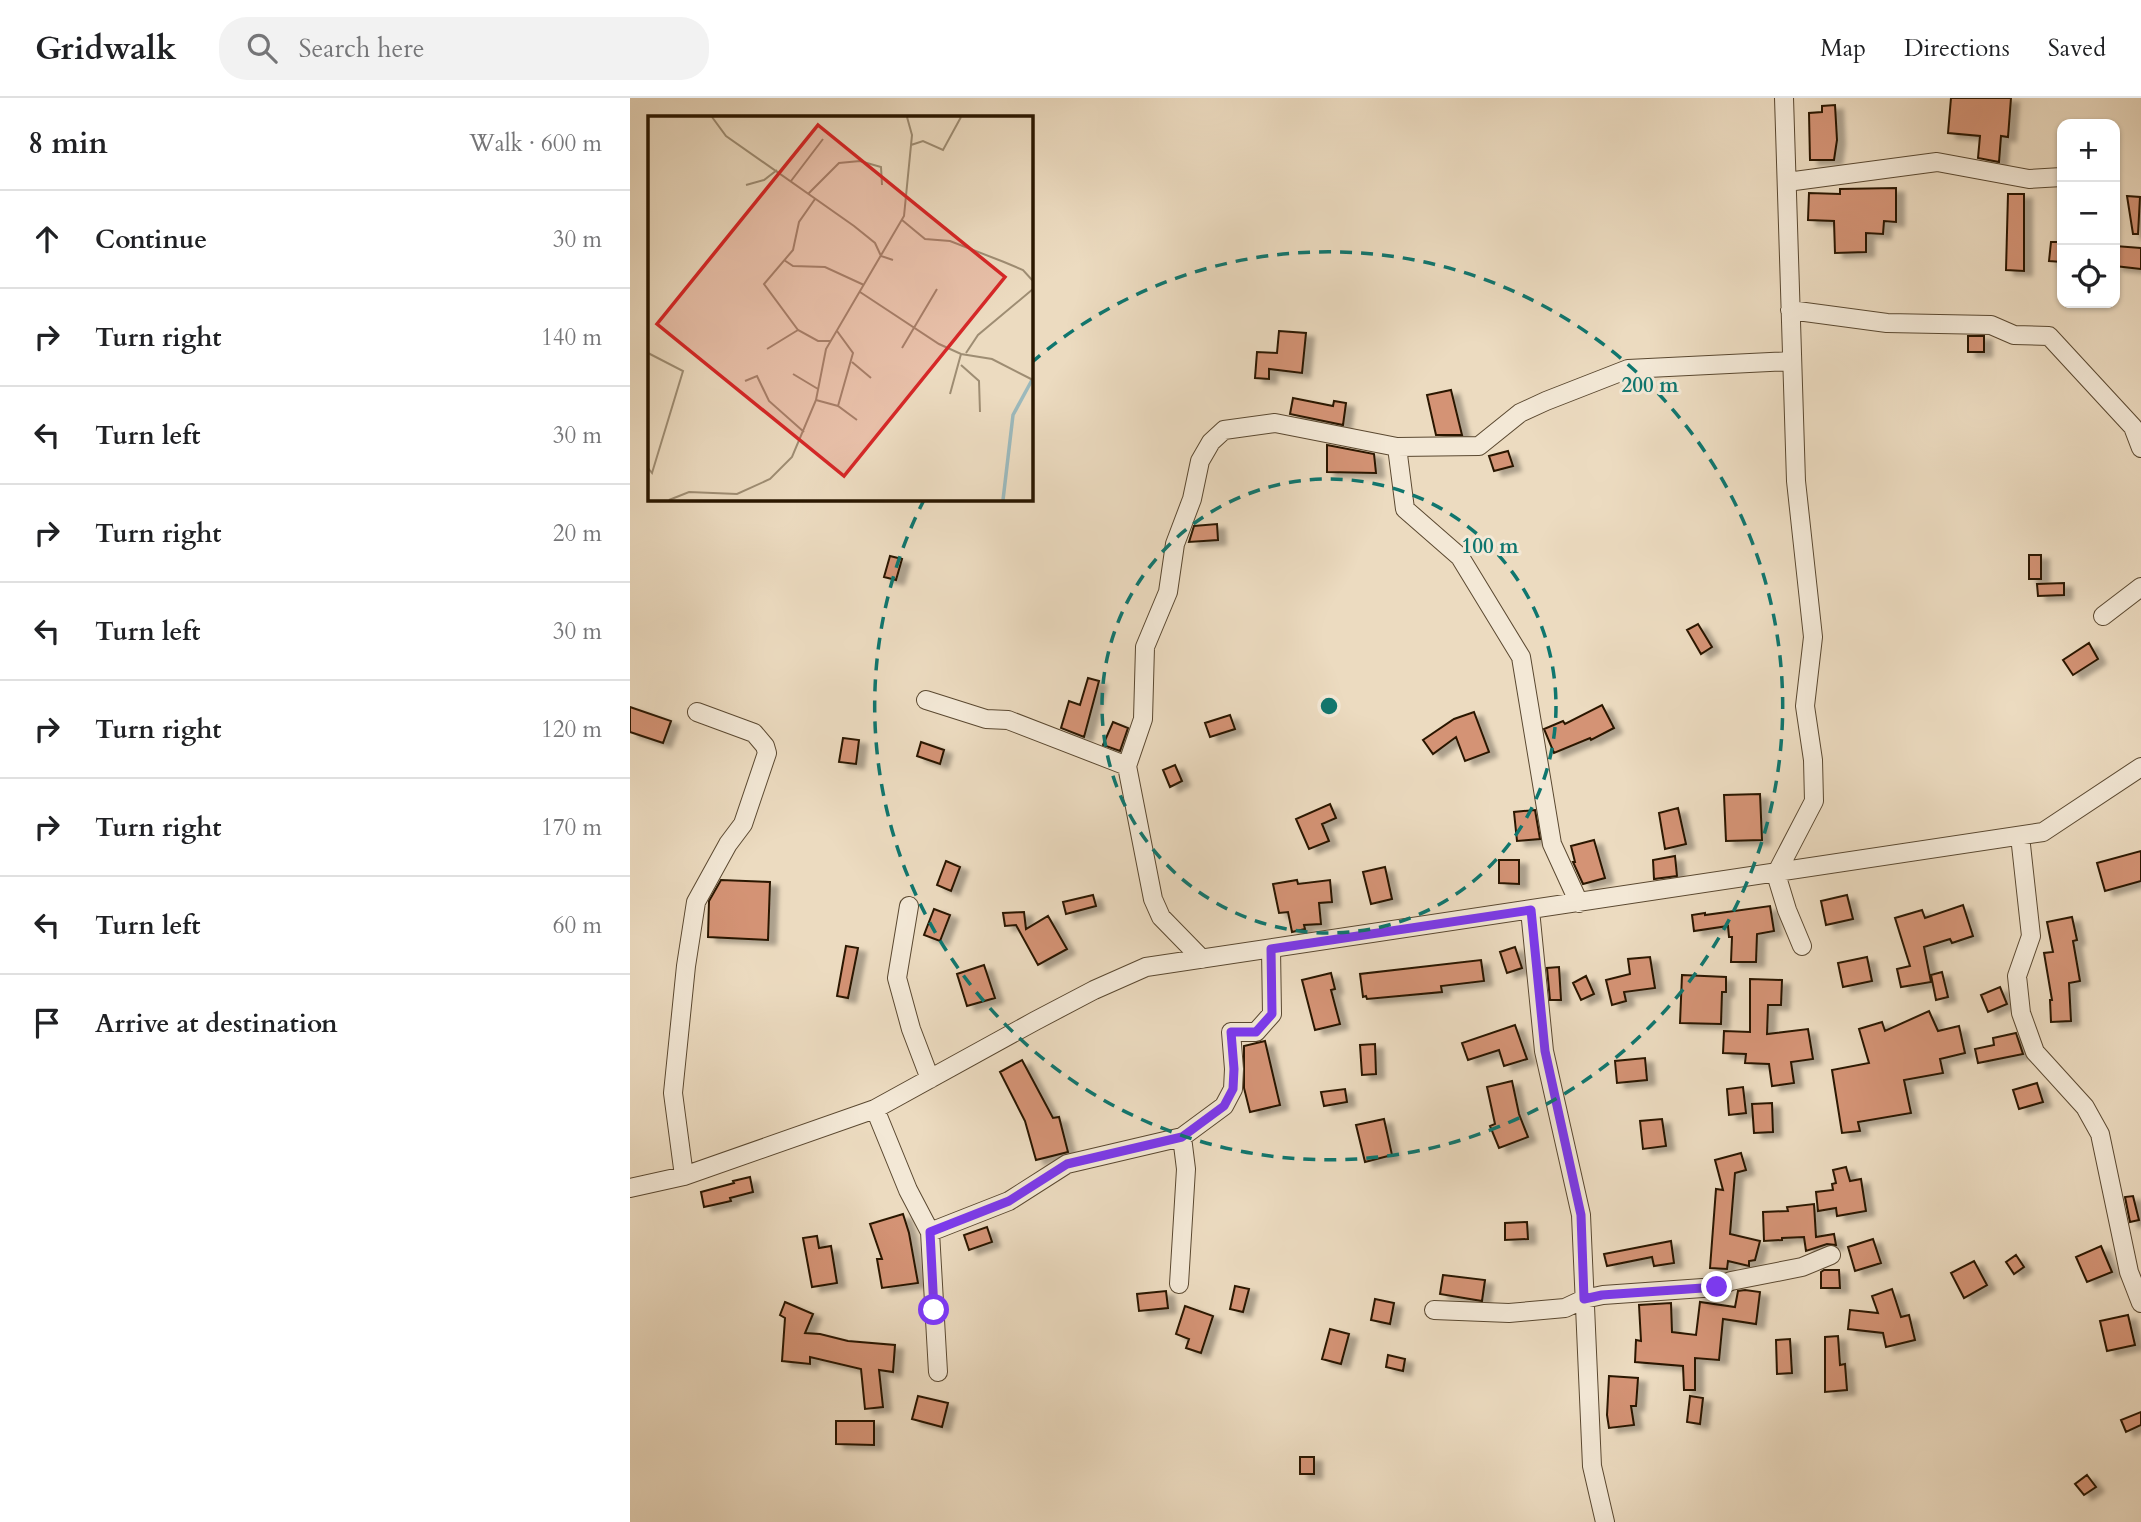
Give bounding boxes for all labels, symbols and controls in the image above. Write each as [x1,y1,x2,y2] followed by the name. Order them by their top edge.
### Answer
[219,17,709,80] search box
[35,26,177,71] text: Gridwalk
[243,29,281,67] icon: search
[299,31,425,66] text: Search here
[1820,32,1866,65] text: Map
[1904,32,2010,65] text: Directions
[2048,32,2106,65] text: Saved
[648,116,1032,500] inset map
[2057,119,2120,308] map controls
[2057,119,2120,182] button: +
[28,123,108,164] text: 8 min
[469,128,602,159] text: Walk · 600 m
[2057,182,2120,245] button: −
[28,220,66,258] icon: ahead
[95,222,207,257] text: Continue
[553,224,602,255] text: 30 m
[2057,245,2120,308] button: locate
[28,318,66,356] icon: right
[95,320,222,355] text: Turn right
[541,322,602,353] text: 140 m
[1621,371,1679,400] text: 200 m
[28,416,66,454] icon: left
[95,418,200,453] text: Turn left
[553,420,602,451] text: 30 m
[28,514,66,552] icon: right
[95,516,222,551] text: Turn right
[553,518,602,549] text: 20 m
[1461,532,1519,561] text: 100 m
[28,612,66,650] icon: left
[95,614,200,649] text: Turn left
[553,616,602,647] text: 30 m
[1317,694,1341,718] centre of rings
[28,710,66,748] icon: right
[95,712,222,747] text: Turn right
[541,714,602,745] text: 120 m
[28,808,66,846] icon: right
[95,810,222,845] text: Turn right
[541,812,602,843] text: 170 m
[28,906,66,944] icon: left
[95,908,200,943] text: Turn left
[553,910,602,941] text: 60 m
[28,1004,66,1042] icon: arrive
[95,1006,338,1041] text: Arrive at destination
[1701,1271,1732,1302] route end
[918,1294,949,1325] route start

